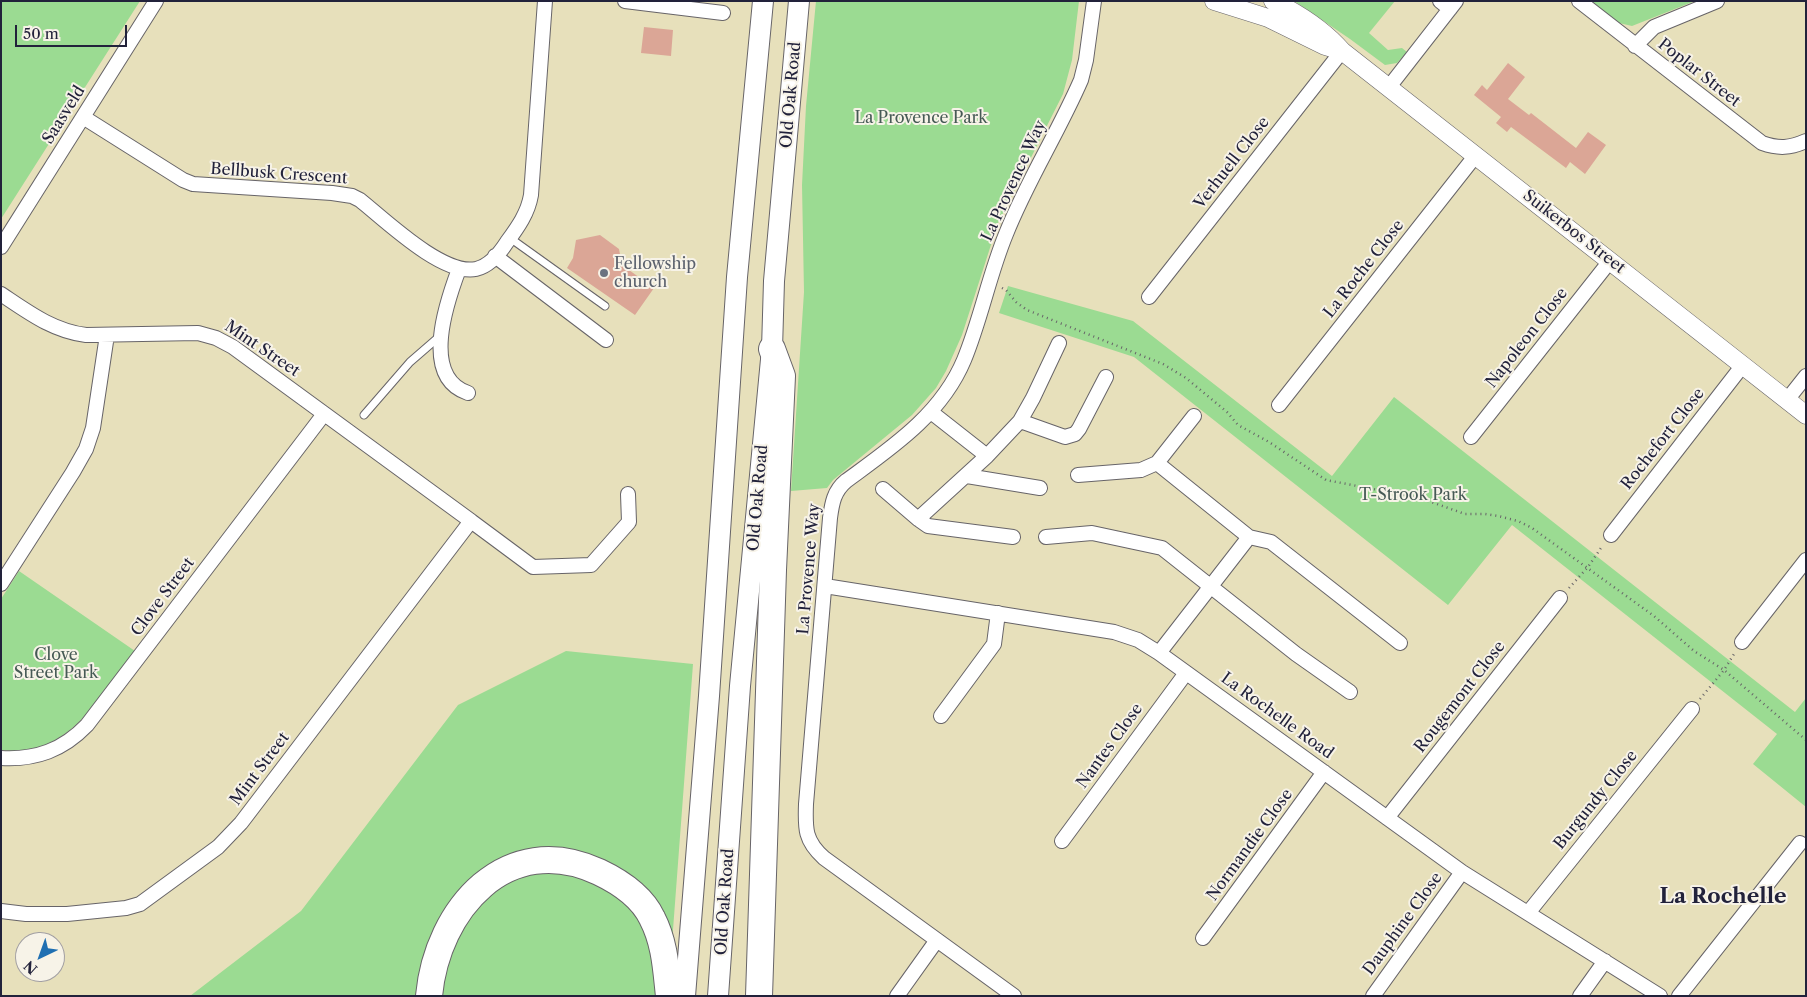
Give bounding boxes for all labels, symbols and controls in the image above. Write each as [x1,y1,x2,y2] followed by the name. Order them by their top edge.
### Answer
[18,15,130,47] scale bar
[23,24,59,43] text: 50 m
[1654,35,1744,111] street label: Poplar Street
[777,41,805,149] street label: Old Oak Road
[39,82,89,148] street label: Saasveld
[854,108,988,128] park label: La Provence Park
[1190,113,1274,213] street label: Verhuell Close
[978,117,1050,245] street label: La Provence Way
[210,160,348,188] street label: Bellbusk Crescent
[1519,186,1629,278] street label: Suikerbos Street
[1320,216,1408,322] street label: La Roche Close
[614,254,696,292] place label: Fellowship church
[598,267,610,279] marker: Fellowship church
[1482,284,1572,392] street label: Napoleon Close
[221,317,303,381] street label: Mint Street
[1617,384,1709,494] street label: Rochefort Close
[744,444,772,552] street label: Old Oak Road
[1359,485,1467,505] park label: T-Strook Park
[794,503,824,635] street label: La Provence Way
[127,554,199,640] street label: Clove Street
[1411,637,1509,757] street label: Rougemont Close
[14,645,98,683] park label: Clove Street Park
[1217,669,1337,763] street label: La Rochelle Road
[1073,700,1147,792] street label: Nantes Close
[226,729,294,809] street label: Mint Street
[1550,747,1642,853] street label: Burgundy Close
[1203,785,1297,905] street label: Normandie Close
[712,848,738,956] street label: Old Oak Road
[1359,869,1447,979] street label: Dauphine Close
[1659,884,1787,910] district label: La Rochelle
[15,932,65,982] north arrow
[20,957,41,978] text: N

